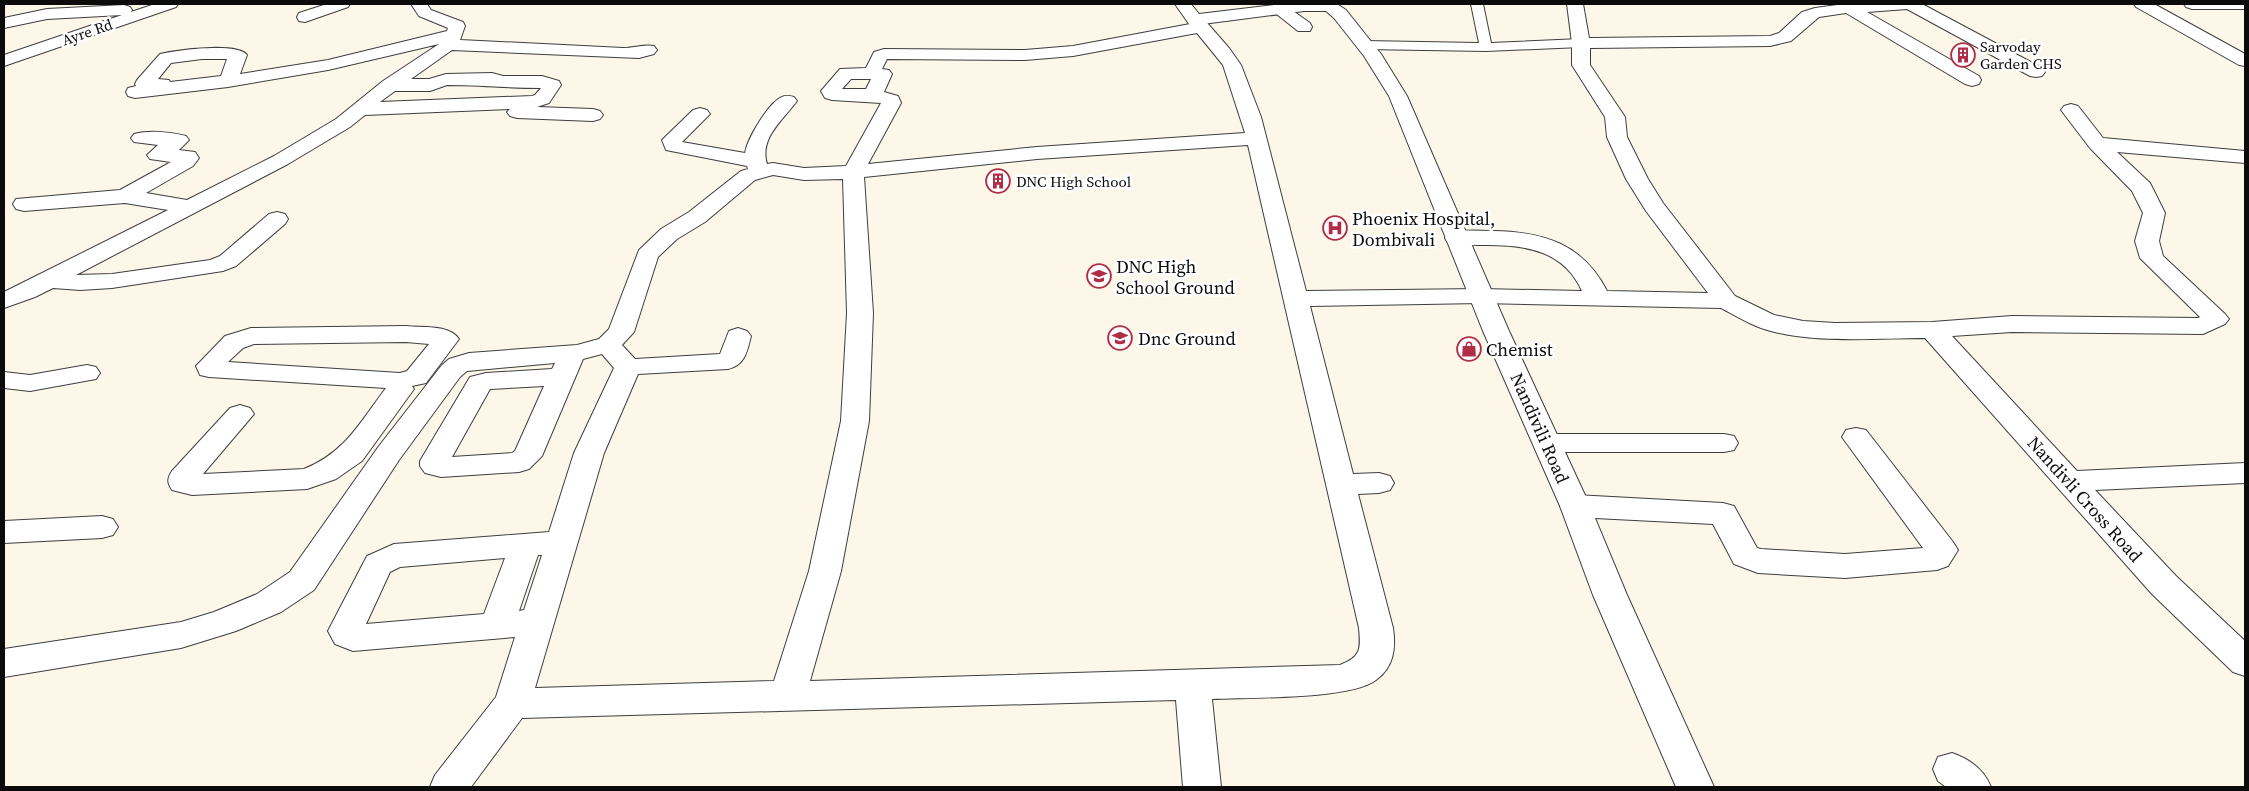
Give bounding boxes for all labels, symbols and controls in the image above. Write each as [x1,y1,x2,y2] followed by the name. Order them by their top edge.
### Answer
[59,13,116,50] street label: Ayre Rd
[1980,36,2062,74] place label: Sarvoday Garden CHS
[1950,42,1976,68] building icon: Sarvoday Garden CHS
[985,168,1011,194] building icon: DNC High School
[1016,171,1132,192] place label: DNC High School
[1352,206,1495,252] place label: Phoenix Hospital, Dombivali
[1322,215,1348,241] hospital icon: Phoenix Hospital, Dombivali
[1116,254,1235,300] place label: DNC High School Ground
[1086,263,1112,289] school or university icon: DNC High School Ground
[1107,325,1133,351] school or university icon: Dnc Ground
[1138,326,1236,351] place label: Dnc Ground
[1456,336,1482,362] shop icon: Chemist
[1486,337,1553,362] place label: Chemist
[1504,369,1576,487] street label: Nandivili Road
[2022,431,2148,567] street label: Nandivli Cross Road

